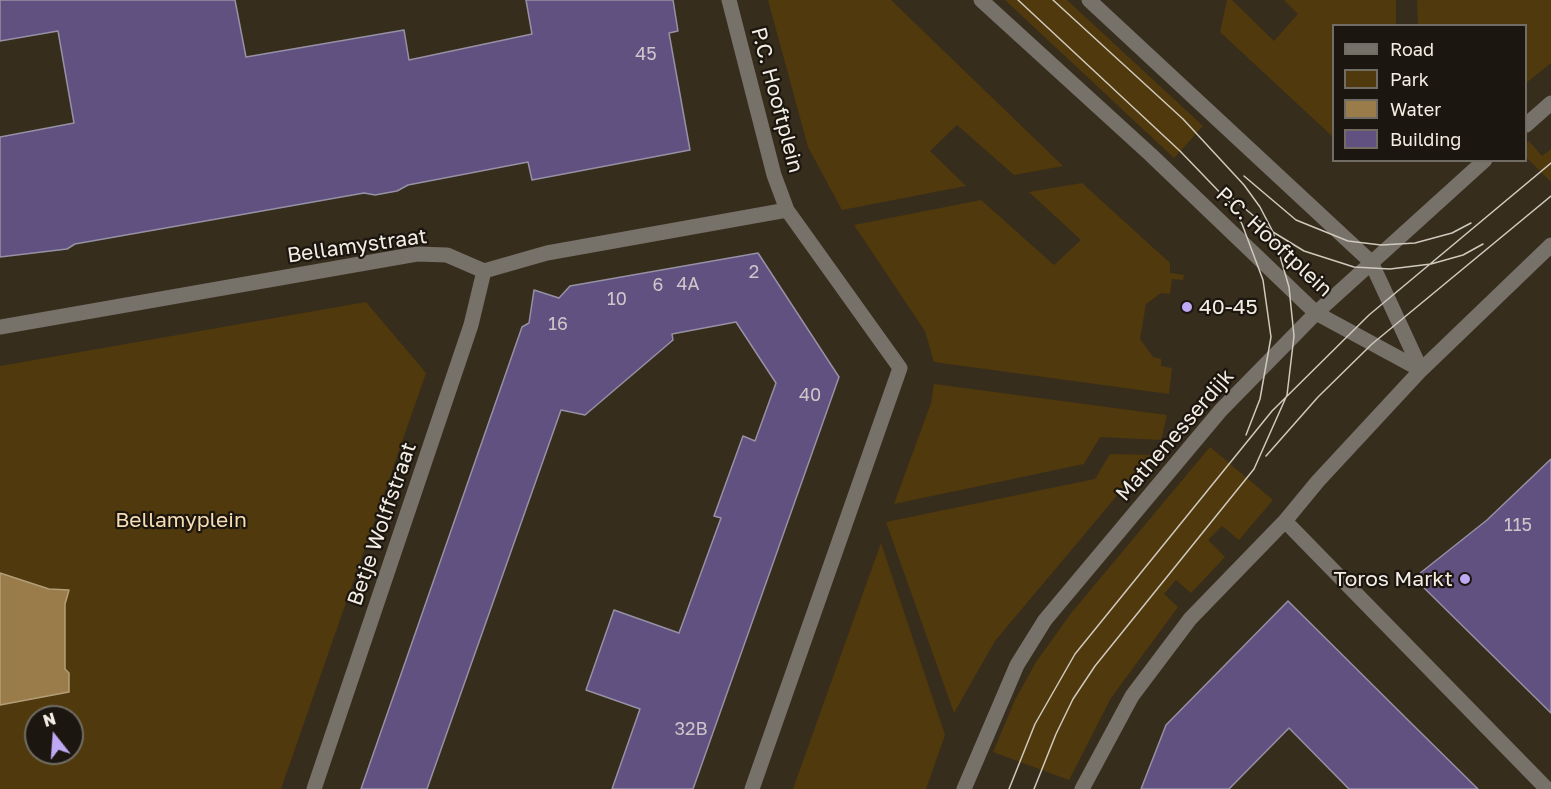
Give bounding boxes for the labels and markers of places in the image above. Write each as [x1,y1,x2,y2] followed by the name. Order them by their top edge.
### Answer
[1199,294,1258,320] place label: 40-45
[1180,300,1194,314] marker: 40-45
[1334,566,1453,592] place label: Toros Markt
[1458,572,1472,586] marker: Toros Markt

